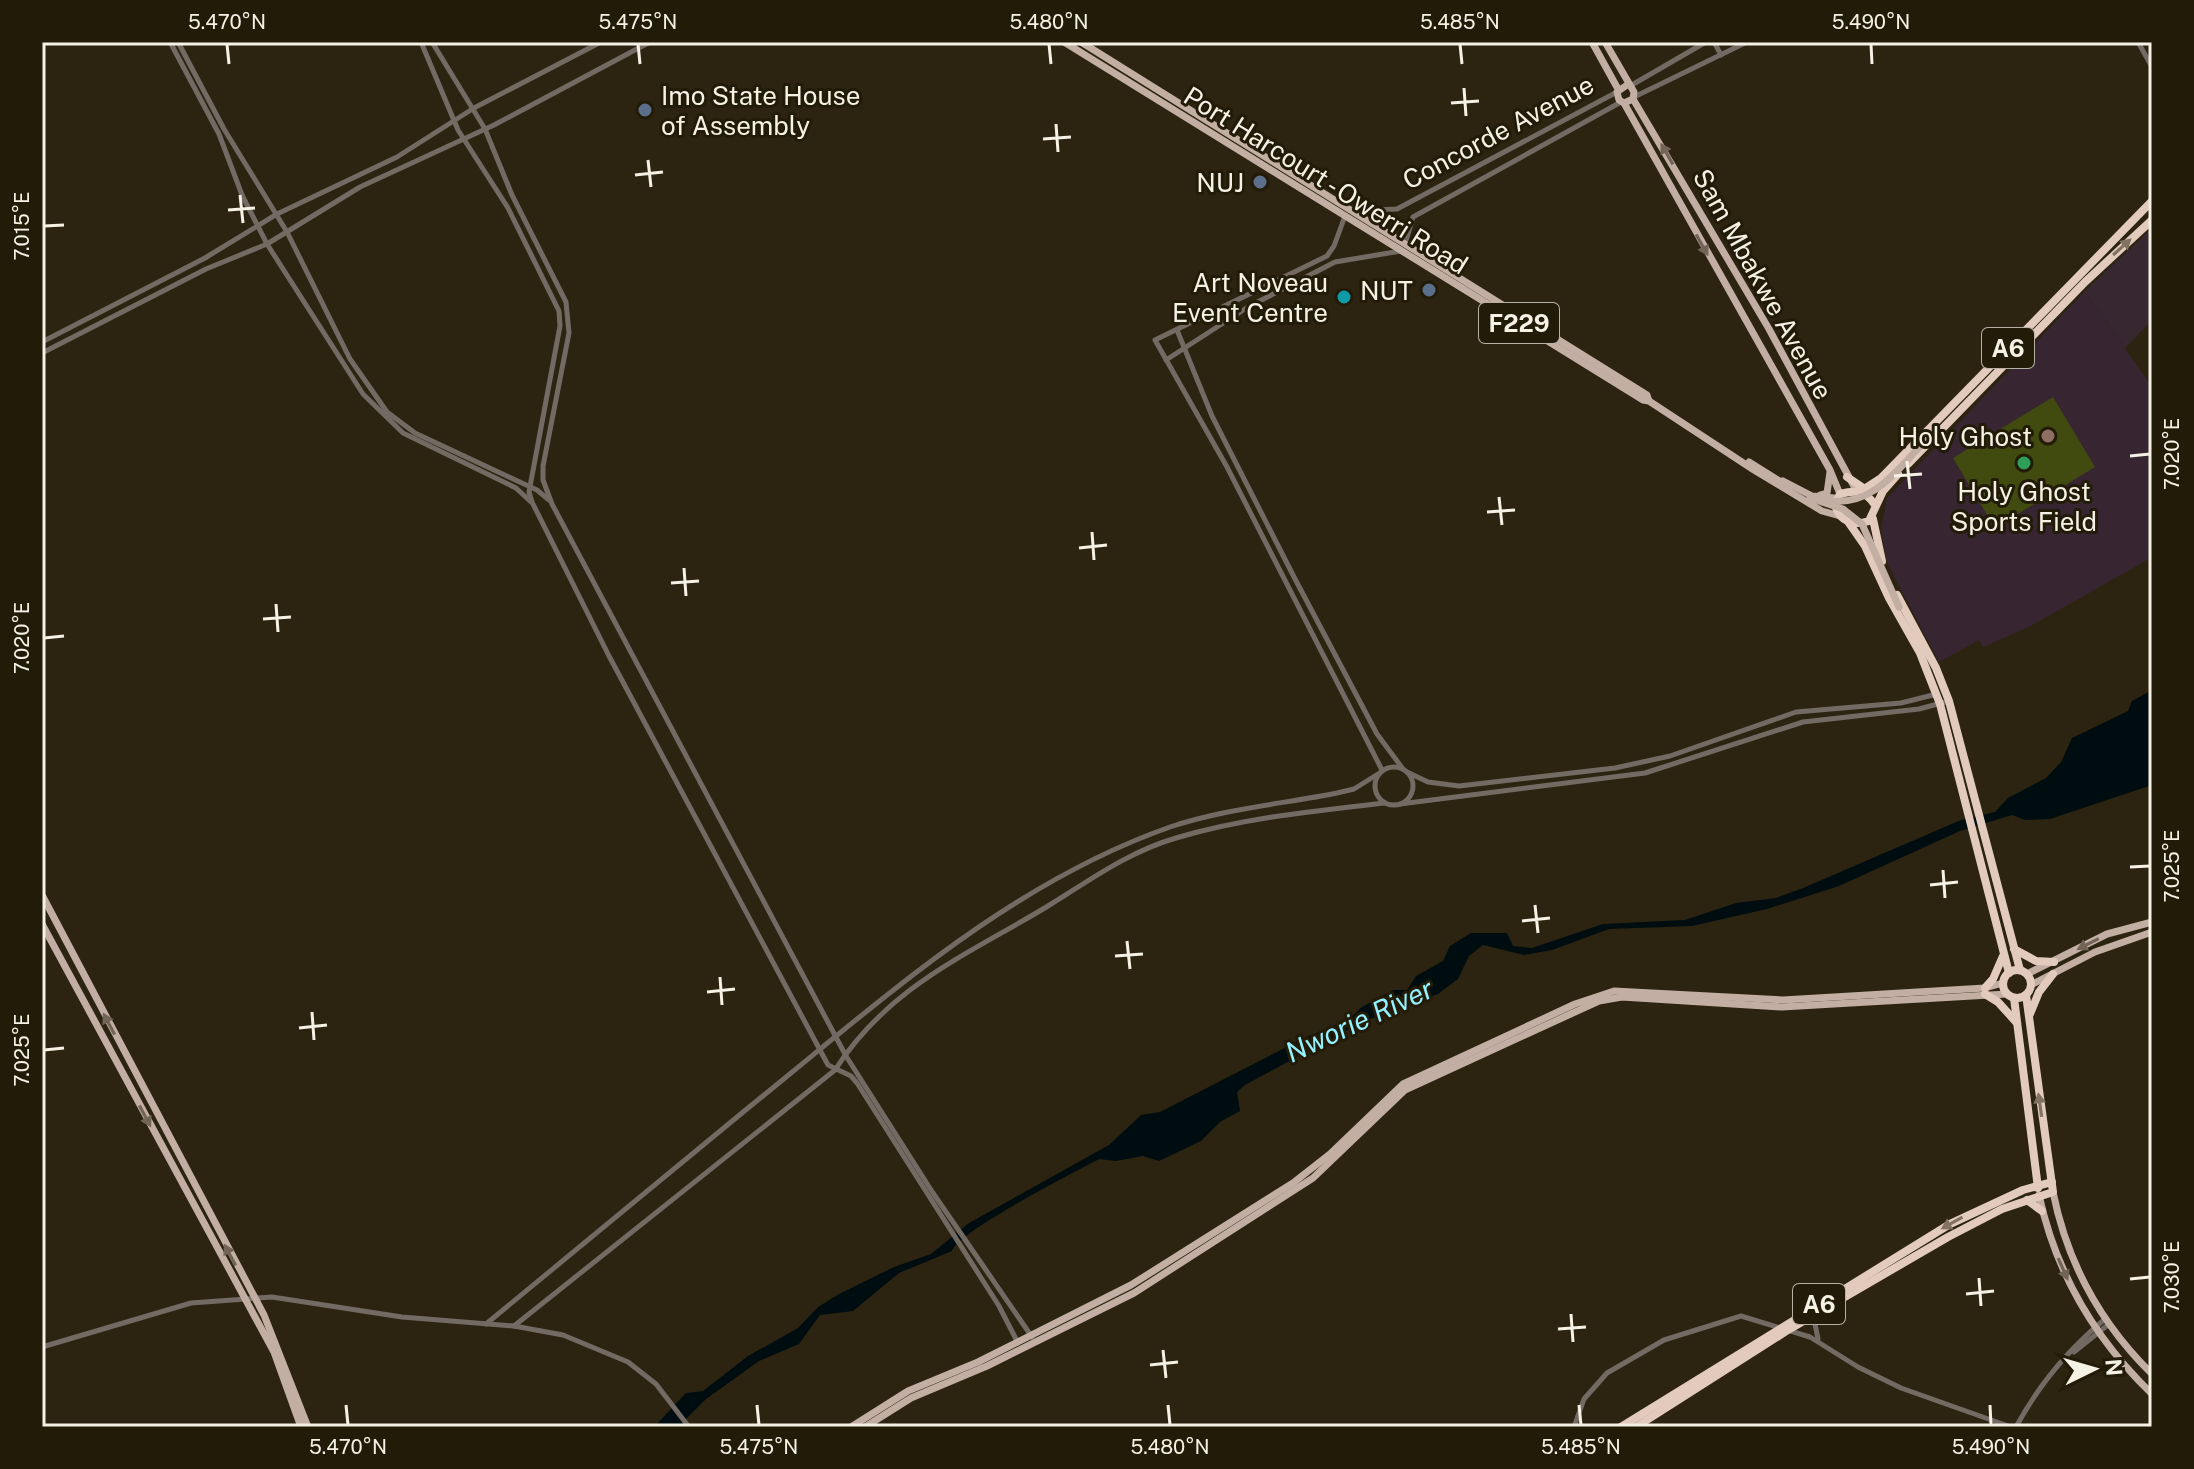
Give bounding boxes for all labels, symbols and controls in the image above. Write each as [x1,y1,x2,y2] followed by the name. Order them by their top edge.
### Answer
[188,10,266,34] text: 5.470°N
[599,10,677,34] text: 5.475°N
[1009,10,1089,34] text: 5.480°N
[1420,10,1500,34] text: 5.485°N
[1832,10,1910,34] text: 5.490°N
[1397,69,1599,195] street label: Concorde Avenue
[661,80,860,141] place label: Imo State House of Assembly
[1178,80,1474,280] street label: Port Harcourt - Owerri Road
[636,101,654,119] marker: Imo State House of Assembly
[1660,143,1674,165] one-way arrow
[1687,163,1839,405] street label: Sam Mbakwe Avenue
[1196,167,1244,198] place label: NUJ
[1251,173,1269,191] marker: NUJ
[10,192,34,260] text: 7.015°E
[1695,234,1708,257] one-way arrow
[2113,238,2132,256] one-way arrow
[1172,267,1328,328] place label: Art Noveau Event Centre
[1360,275,1413,306] place label: NUT
[1420,281,1438,299] marker: NUT
[1335,288,1353,306] marker: Art Noveau Event Centre
[1479,303,1559,343] road number: F229
[1982,328,2034,368] road number: A6
[2160,418,2184,490] text: 7.020°E
[1898,421,2032,452] place label: Holy Ghost
[2039,427,2057,445] marker: Holy Ghost
[2015,454,2033,472] marker: Holy Ghost Sports Field
[1951,476,2097,537] place label: Holy Ghost Sports Field
[10,602,34,674] text: 7.020°E
[2160,830,2184,902] text: 7.025°E
[2077,936,2099,950] one-way arrow
[1280,971,1439,1069] water label: Nworie River
[103,1013,116,1036] one-way arrow
[10,1014,34,1086] text: 7.025°E
[2033,1092,2046,1117] one-way arrow
[138,1105,151,1128] one-way arrow
[1941,1216,1963,1230] one-way arrow
[2160,1241,2184,1313] text: 7.030°E
[223,1243,236,1266] one-way arrow
[2056,1258,2069,1281] one-way arrow
[1793,1284,1845,1324] road number: A6
[2054,1329,2134,1409] north arrow
[2100,1358,2128,1377] text: N
[309,1435,387,1459] text: 5.470°N
[720,1435,798,1459] text: 5.475°N
[1130,1435,1210,1459] text: 5.480°N
[1541,1435,1621,1459] text: 5.485°N
[1952,1435,2030,1459] text: 5.490°N

